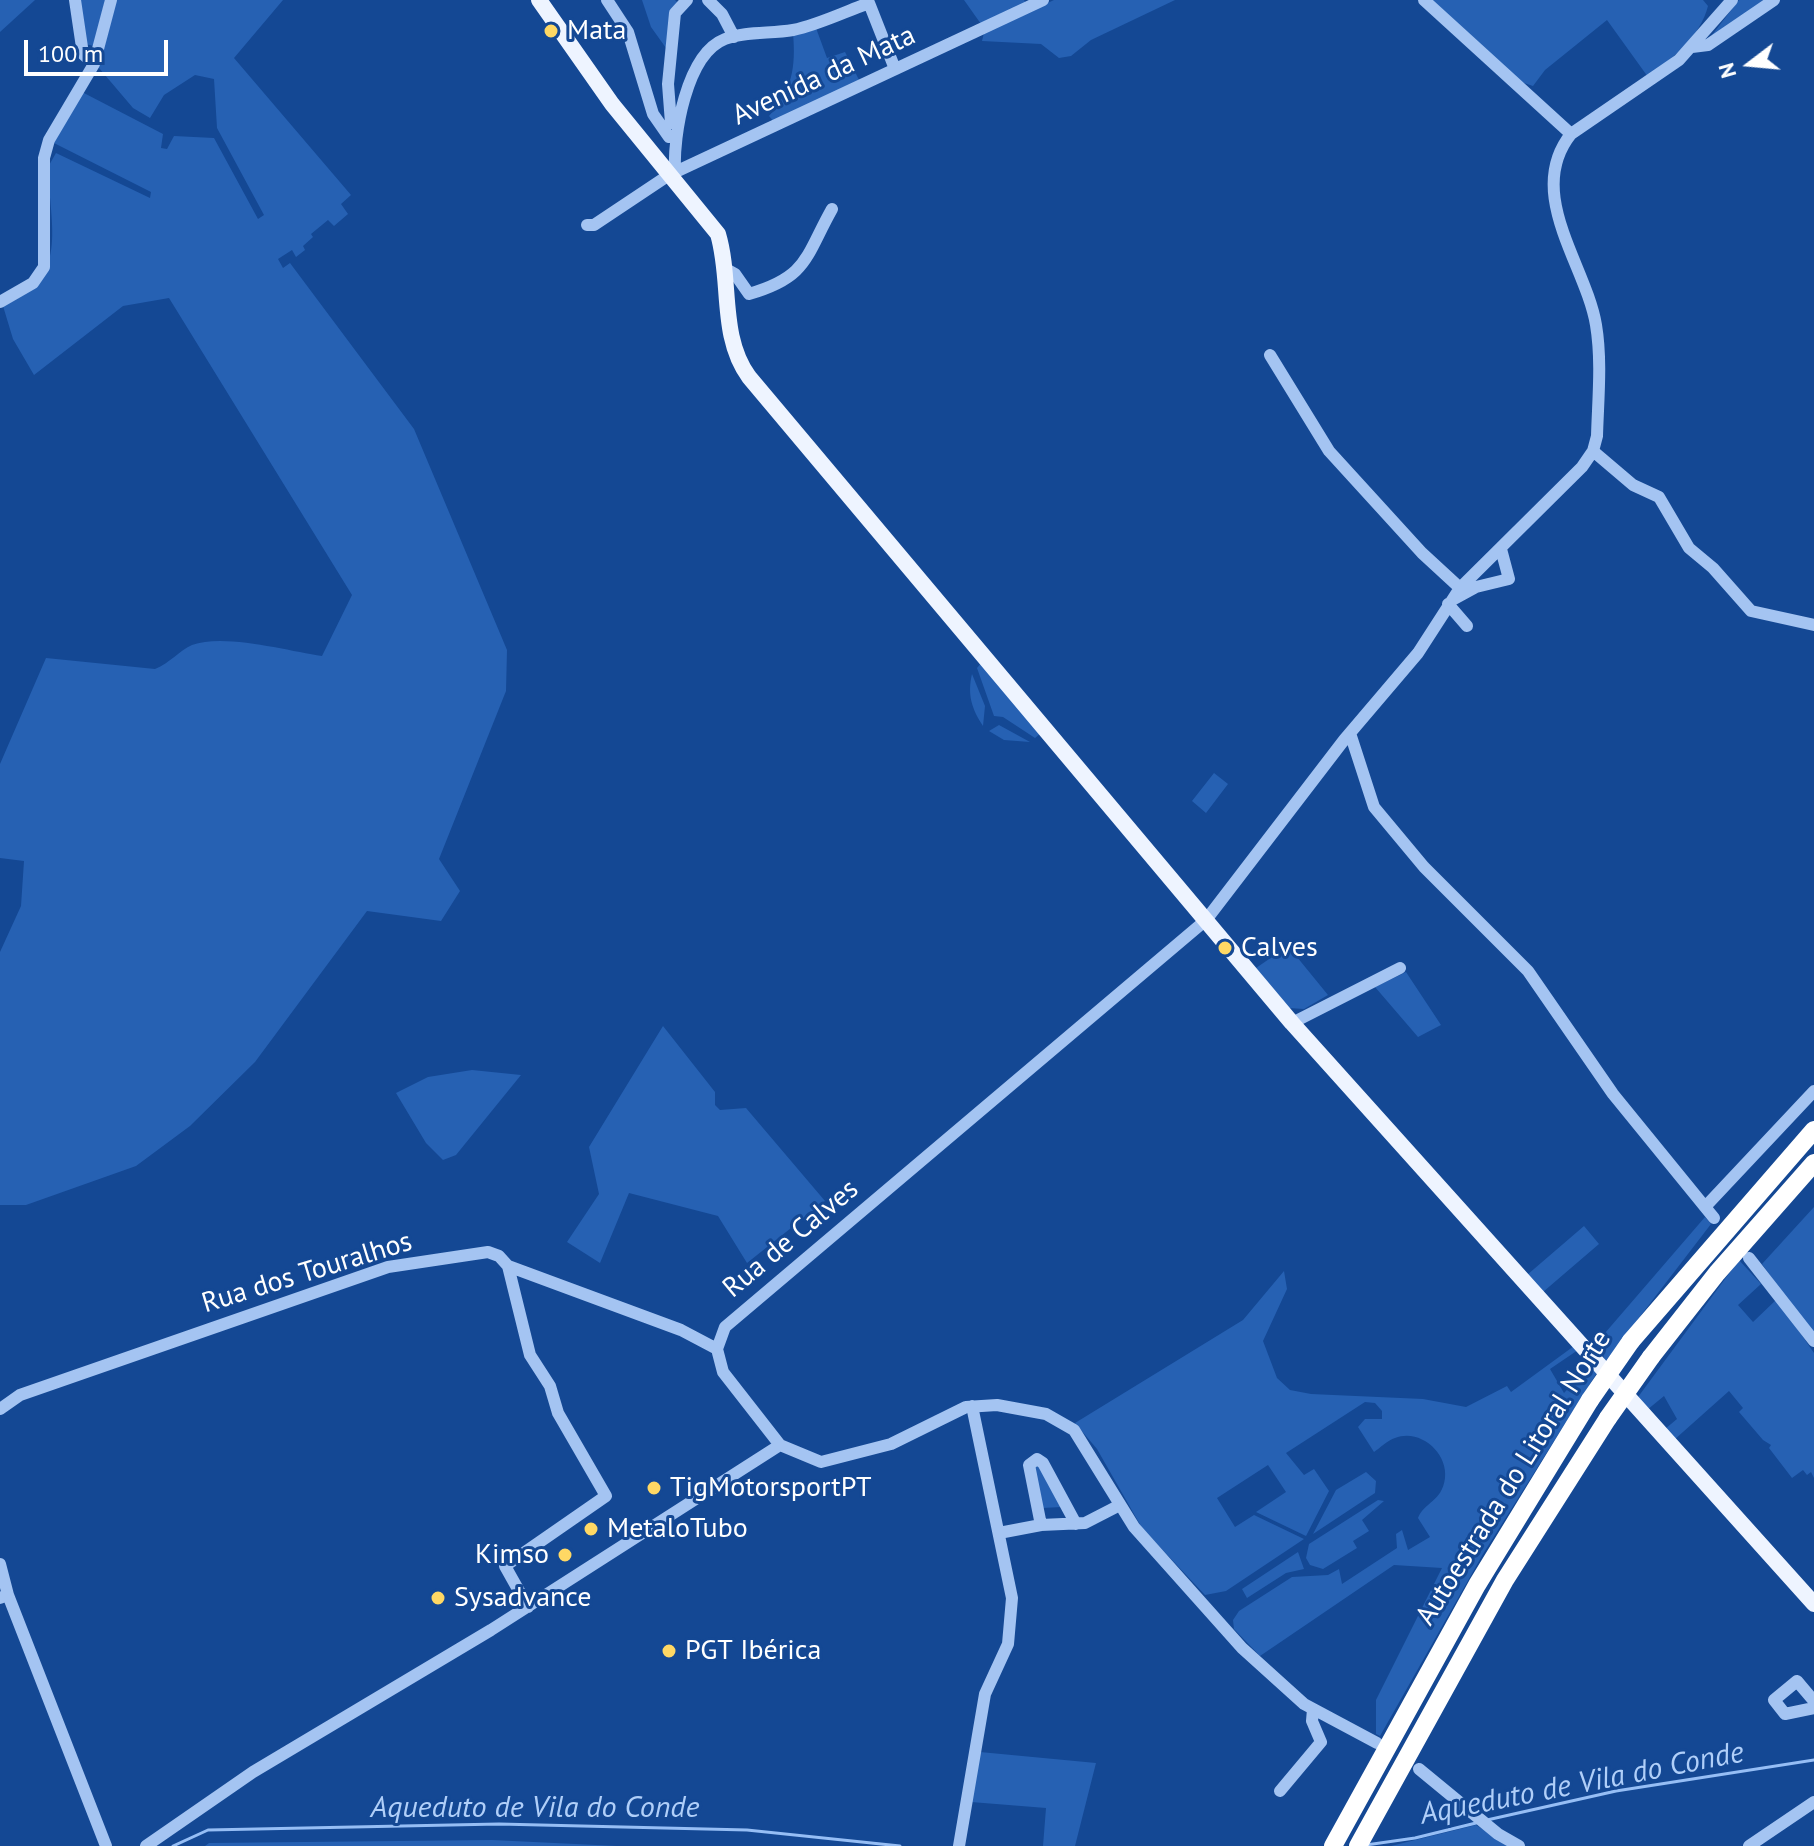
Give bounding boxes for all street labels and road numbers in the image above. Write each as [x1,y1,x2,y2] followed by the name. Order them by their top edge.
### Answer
[727,19,921,133] street label: Avenida da Mata
[716,1173,866,1305] street label: Rua de Calves
[198,1225,416,1321] street label: Rua dos Touralhos
[1409,1324,1619,1632] street label: Autoestrada do Litoral Norte

